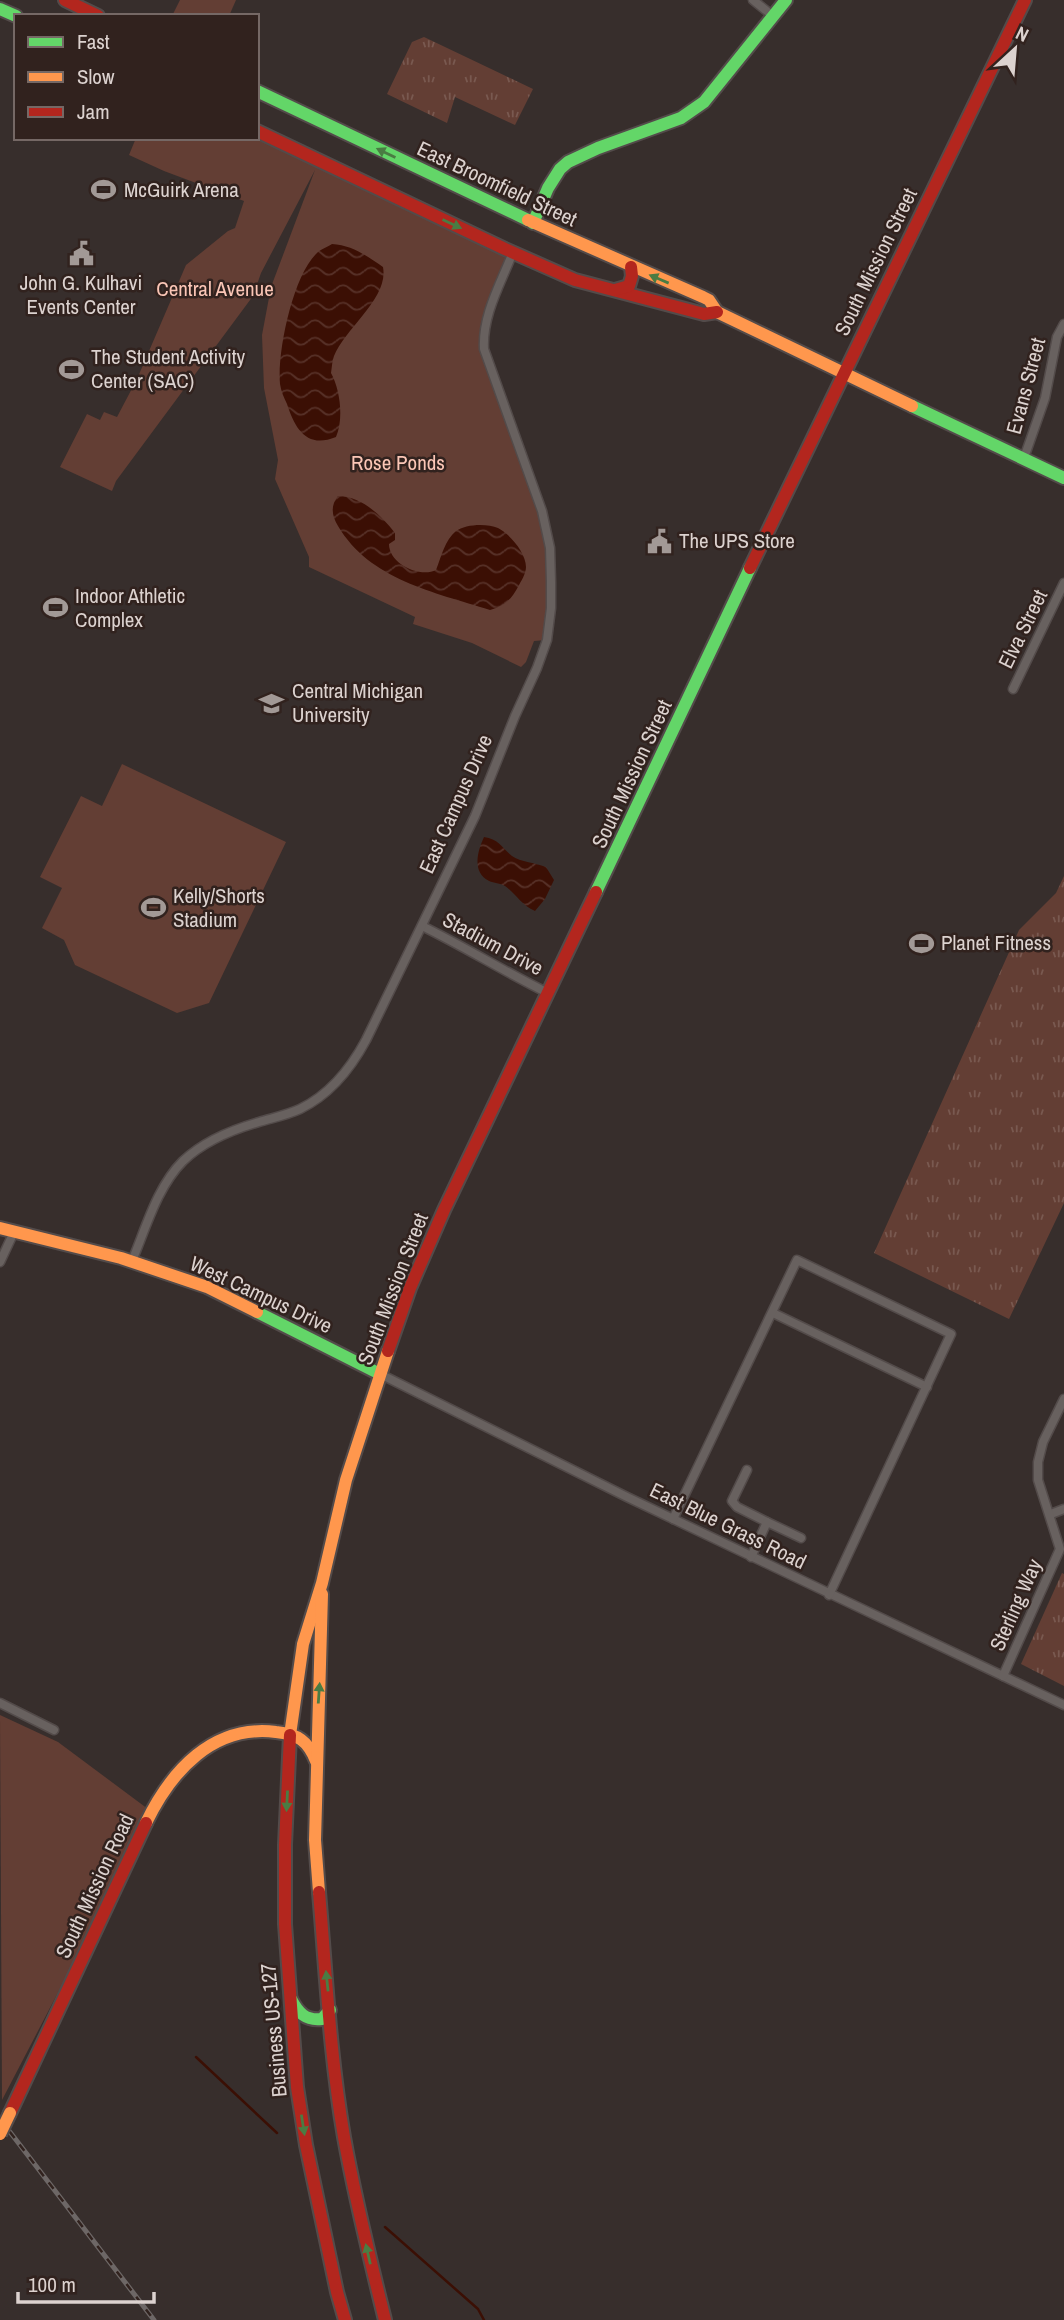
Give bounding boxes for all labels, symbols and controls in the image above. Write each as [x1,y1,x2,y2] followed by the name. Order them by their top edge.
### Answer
[14,14,259,140] legend
[980,14,1050,84] north arrow
[1012,20,1033,48] text: N
[77,27,110,56] text: Fast
[77,62,115,91] text: Slow
[77,97,110,126] text: Jam
[413,134,582,233] street label: East Broomfield Street
[376,147,396,158] one-way arrow
[124,175,239,204] place label: McGuirk Arena
[90,176,118,204] sports icon: McGuirk Arena
[827,183,924,340] street label: South Mission Street
[442,218,462,229] one-way arrow
[67,240,95,268] public building icon: John G. Kulhavi Events Center
[20,268,142,321] place label: John G. Kulhavi Events Center
[649,273,670,284] one-way arrow
[156,274,274,303] park label: Central Avenue
[999,334,1052,437] street label: Evans Street
[91,342,246,395] place label: The Student Activity Center (SAC)
[57,355,85,383] sports icon: The Student Activity Center (SAC)
[351,448,445,477] park label: Rose Ponds
[679,526,795,555] place label: The UPS Store
[645,527,673,555] public building icon: The UPS Store
[75,581,185,634] place label: Indoor Athletic Complex
[991,584,1054,673] street label: Elva Street
[41,594,69,622] sports icon: Indoor Athletic Complex
[292,676,423,729] place label: Central Michigan University
[258,689,286,717] school or university icon: Central Michigan University
[584,695,679,853] street label: South Mission Street
[412,730,499,878] street label: East Campus Drive
[173,881,265,934] place label: Kelly/Shorts Stadium
[139,894,167,922] sports icon: Kelly/Shorts Stadium
[438,905,549,982] street label: Stadium Drive
[941,928,1051,957] place label: Planet Fitness
[907,929,935,957] sports icon: Planet Fitness
[350,1208,435,1369] street label: South Mission Street
[185,1249,337,1340] street label: West Campus Drive
[645,1475,811,1576] street label: East Blue Grass Road
[982,1554,1049,1655] street label: Sterling Way
[313,1682,324,1704] one-way arrow
[281,1790,292,1812] one-way arrow
[48,1809,141,1963] street label: South Mission Road
[253,1962,294,2098] street label: Business US-127
[322,1970,333,1992] one-way arrow
[298,2114,309,2136] one-way arrow
[363,2243,374,2265] one-way arrow
[18,2260,154,2304] scale bar
[28,2270,76,2299] text: 100 m

